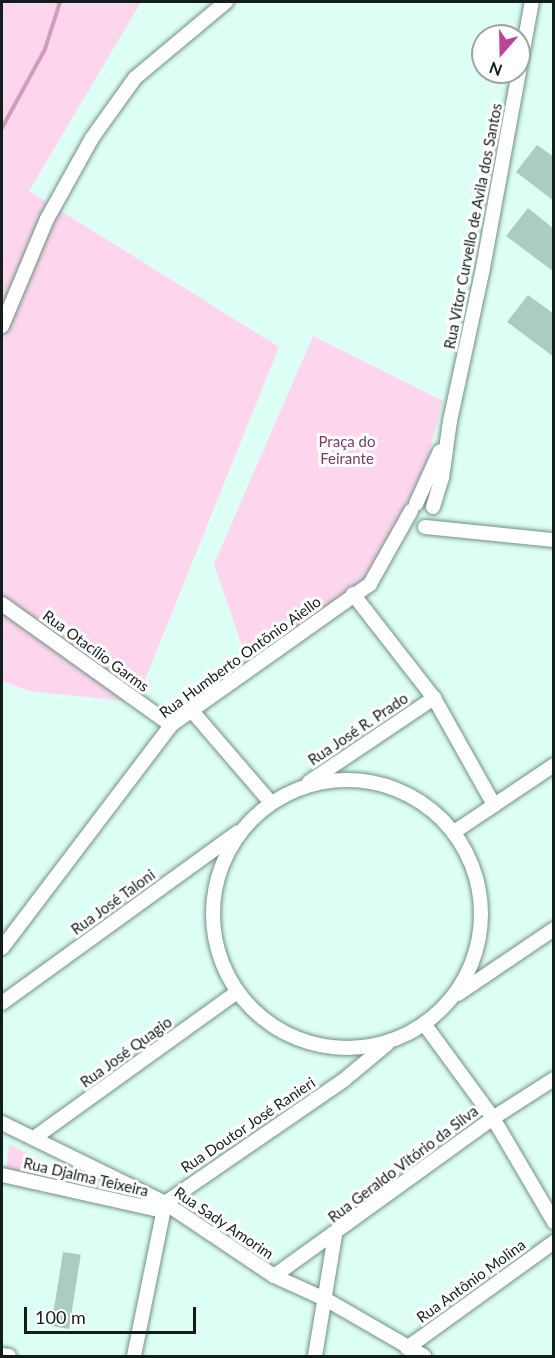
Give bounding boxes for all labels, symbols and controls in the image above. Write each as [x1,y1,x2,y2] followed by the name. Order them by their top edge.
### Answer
[471,24,531,84] north arrow
[486,58,504,81] text: N
[440,101,506,351] street label: Rua Vitor Curvello de Avila dos Santos
[318,432,376,467] park label: Praça do Feirante
[156,592,324,722] street label: Rua Humberto Ontõnio Aiello
[39,606,153,696] street label: Rua Otacílio Garms
[305,689,411,769] street label: Rua José R. Prado
[67,865,159,939] street label: Rua José Taloni
[77,1013,175,1091] street label: Rua José Quagio
[177,1073,319,1177] street label: Rua Doutor José Ranieri
[324,1102,482,1226] street label: Rua Geraldo Vitório da Silva
[22,1154,150,1200] street label: Rua Djalma Teixeira
[171,1183,277,1263] street label: Rua Sady Amorim
[413,1235,529,1327] street label: Rua Antônio Molina
[27,1295,200,1333] scale bar
[35,1306,86,1328] text: 100 m

